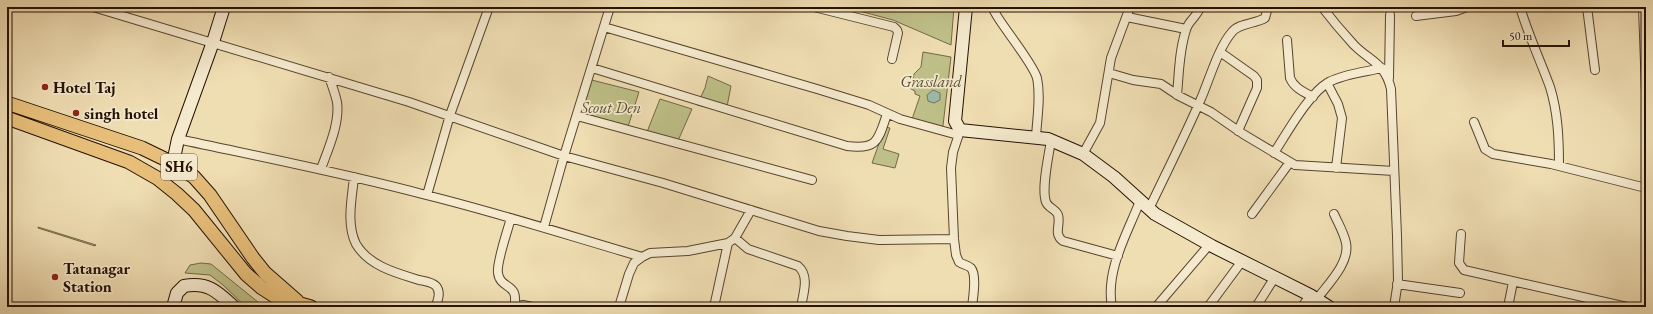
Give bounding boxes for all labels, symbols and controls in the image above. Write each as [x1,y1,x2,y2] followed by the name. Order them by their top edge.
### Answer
[1503,22,1569,48] scale bar
[1509,28,1533,44] text: 50 m
[900,71,963,92] park label: Grassland
[53,77,115,98] place label: Hotel Taj
[40,82,50,92] marker: Hotel Taj
[580,97,641,118] park label: Scout Den
[84,103,159,124] place label: singh hotel
[71,108,81,118] marker: singh hotel
[161,154,197,180] road number: SH6
[63,258,131,297] place label: Tatanagar Station
[50,272,60,282] marker: Tatanagar Station

